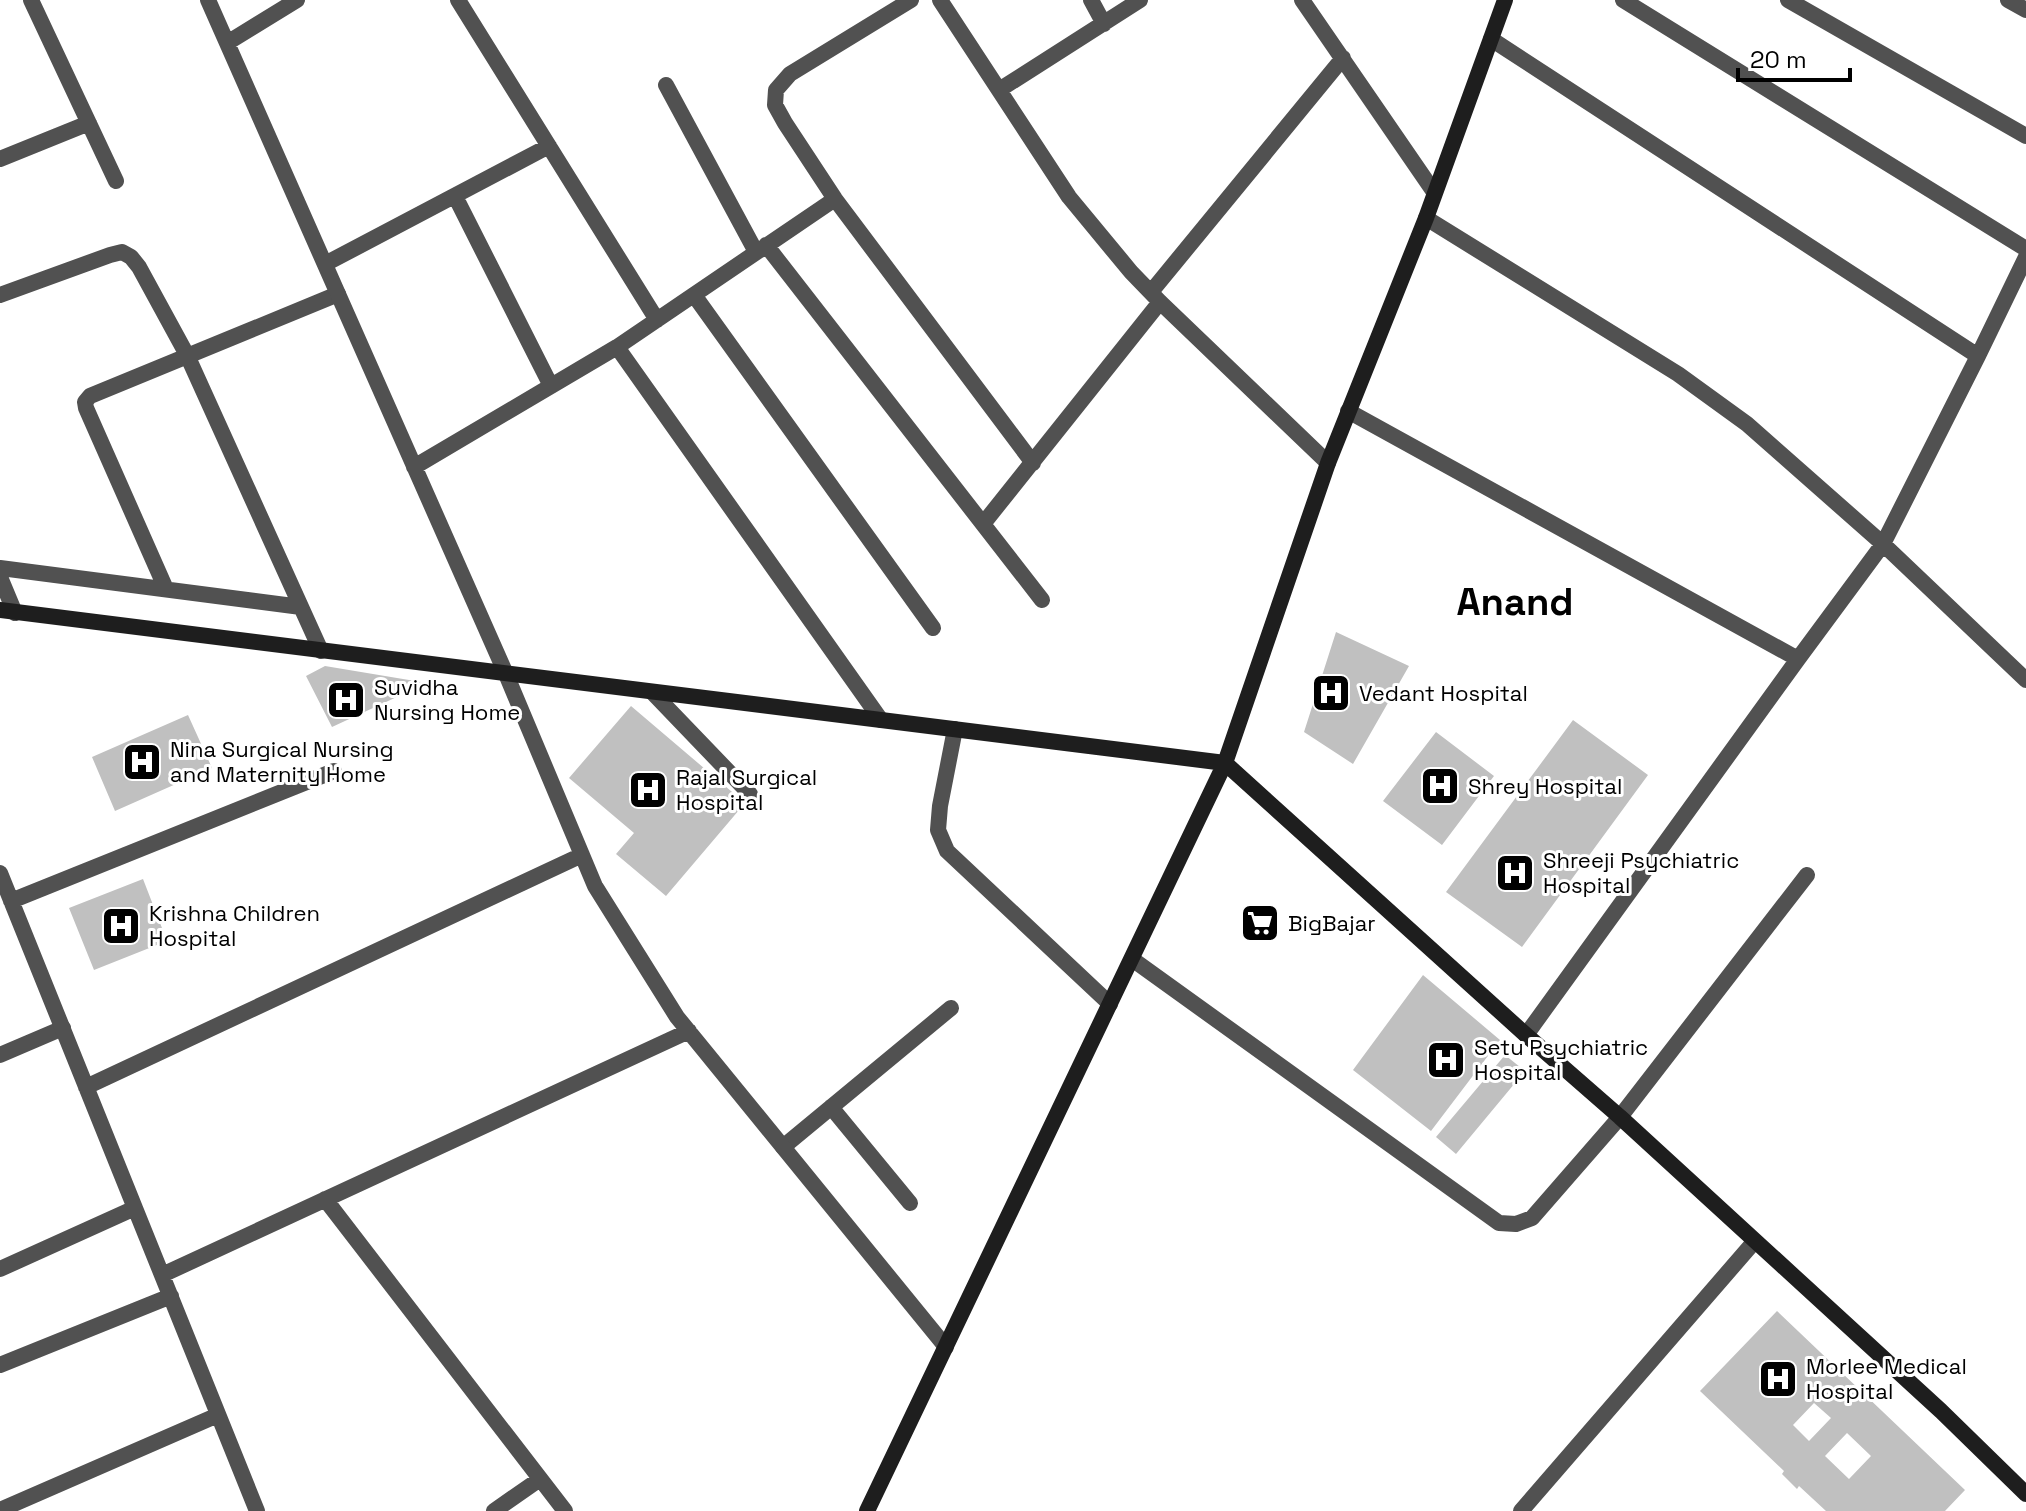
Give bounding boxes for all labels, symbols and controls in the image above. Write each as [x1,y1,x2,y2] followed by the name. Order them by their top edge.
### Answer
[1738,32,1850,82] scale bar
[1750,44,1807,75] text: 20 m
[1456,578,1574,626] district label: Anand
[1310,672,1352,714] hospital icon: Vedant Hospital
[374,673,520,726] place label: Suvidha Nursing Home
[325,679,367,721] hospital icon: Suvidha Nursing Home
[1359,679,1528,707] place label: Vedant Hospital
[170,735,394,788] place label: Nina Surgical Nursing and Maternity Home
[121,741,163,783] hospital icon: Nina Surgical Nursing and Maternity Home
[676,763,817,816] place label: Rajal Surgical Hospital
[1419,765,1461,807] hospital icon: Shrey Hospital
[627,769,669,811] hospital icon: Rajal Surgical Hospital
[1468,772,1622,800] place label: Shrey Hospital
[1543,846,1739,899] place label: Shreeji Psychiatric Hospital
[1494,852,1536,894] hospital icon: Shreeji Psychiatric Hospital
[149,899,320,952] place label: Krishna Children Hospital
[1239,902,1281,944] supermarket icon: BigBajar
[100,905,142,947] hospital icon: Krishna Children Hospital
[1288,909,1376,937] place label: BigBajar
[1474,1033,1648,1086] place label: Setu Psychiatric Hospital
[1425,1039,1467,1081] hospital icon: Setu Psychiatric Hospital
[1806,1352,1967,1405] place label: Morlee Medical Hospital
[1757,1358,1799,1400] hospital icon: Morlee Medical Hospital

